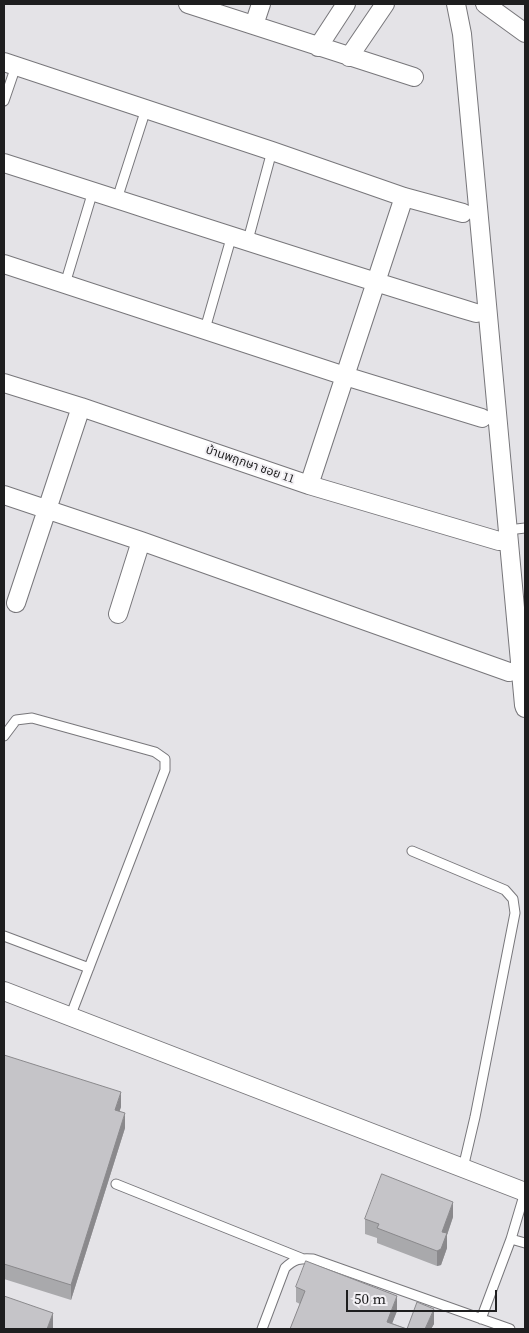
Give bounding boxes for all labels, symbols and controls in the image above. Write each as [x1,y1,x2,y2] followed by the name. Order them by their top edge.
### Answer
[204,443,296,487] street label: บ้านพฤกษา ซอย 11
[349,1280,500,1312] scale bar
[354,1288,386,1309] text: 50 m

